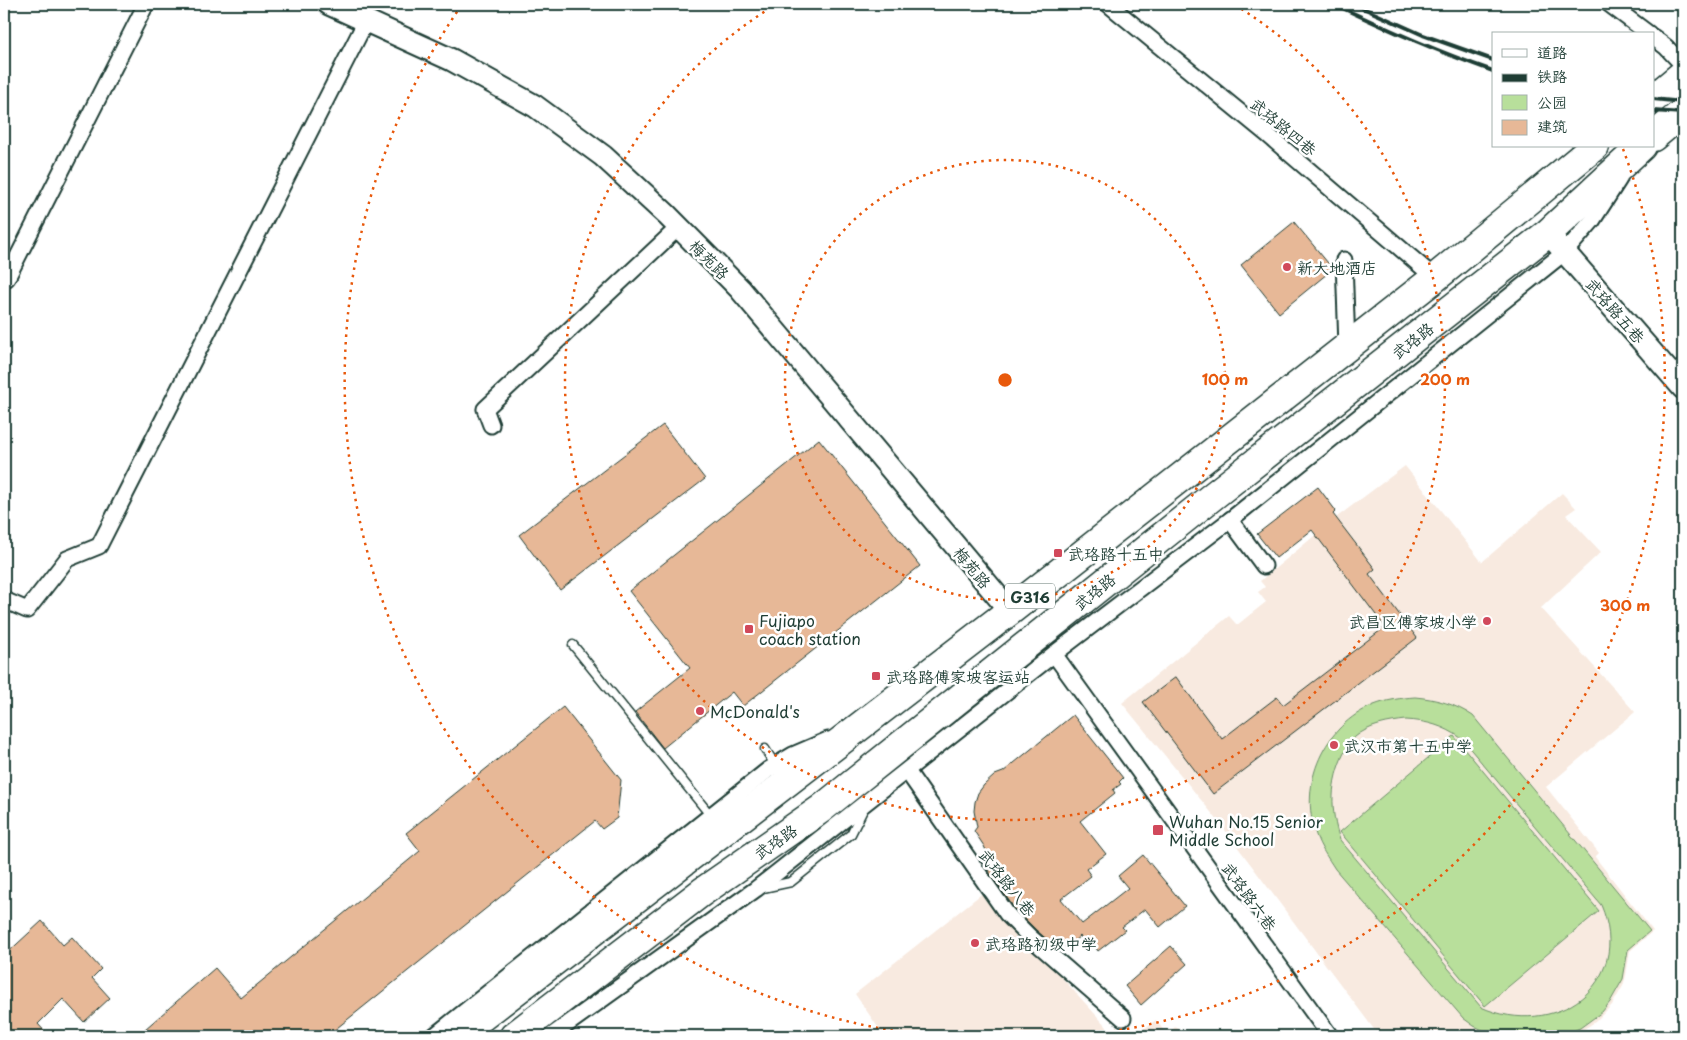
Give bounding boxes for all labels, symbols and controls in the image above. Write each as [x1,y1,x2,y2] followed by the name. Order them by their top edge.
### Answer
[1492,32,1654,148] legend
[1537,40,1567,63] text: 道路
[1537,64,1567,87] text: 铁路
[1537,90,1567,113] text: 公园
[1246,91,1322,161] street label: 武珞路四巷
[1537,114,1567,137] text: 建筑
[685,234,735,284] street label: 梅苑路
[1297,255,1377,279] place label: 新大地酒店
[1281,261,1293,273] marker: 新大地酒店
[1581,272,1651,348] street label: 武珞路五巷
[1386,316,1438,364] street label: 武珞路
[1202,367,1248,390] text: 100 m
[1420,367,1470,390] text: 200 m
[996,371,1014,389] centre of rings
[948,541,998,593] street label: 梅苑路
[1068,541,1164,565] place label: 武珞路十五中
[1052,547,1064,559] marker: 武珞路十五中
[1068,567,1120,615] street label: 武珞路
[1005,584,1055,608] road number: G316
[1600,593,1650,616] text: 300 m
[759,608,861,650] place label: Fujiapo coach station
[1349,609,1477,633] place label: 武昌区傅家坡小学
[1481,615,1493,627] marker: 武昌区傅家坡小学
[743,623,755,635] marker: Fujiapo coach station
[886,664,1030,688] place label: 武珞路傅家坡客运站
[870,670,882,682] marker: 武珞路傅家坡客运站
[710,699,800,723] place label: McDonald's
[694,705,706,717] marker: McDonald's
[1344,733,1472,757] place label: 武汉市第十五中学
[1328,739,1340,751] marker: 武汉市第十五中学
[1169,809,1324,851] place label: Wuhan No.15 Senior Middle School
[748,817,802,865] street label: 武珞路
[1151,823,1165,837] marker: Wuhan No.15 Senior Middle School
[974,843,1042,921] street label: 武珞路八巷
[1217,857,1283,935] street label: 武珞路六巷
[985,931,1097,955] place label: 武珞路初级中学
[969,937,981,949] marker: 武珞路初级中学

